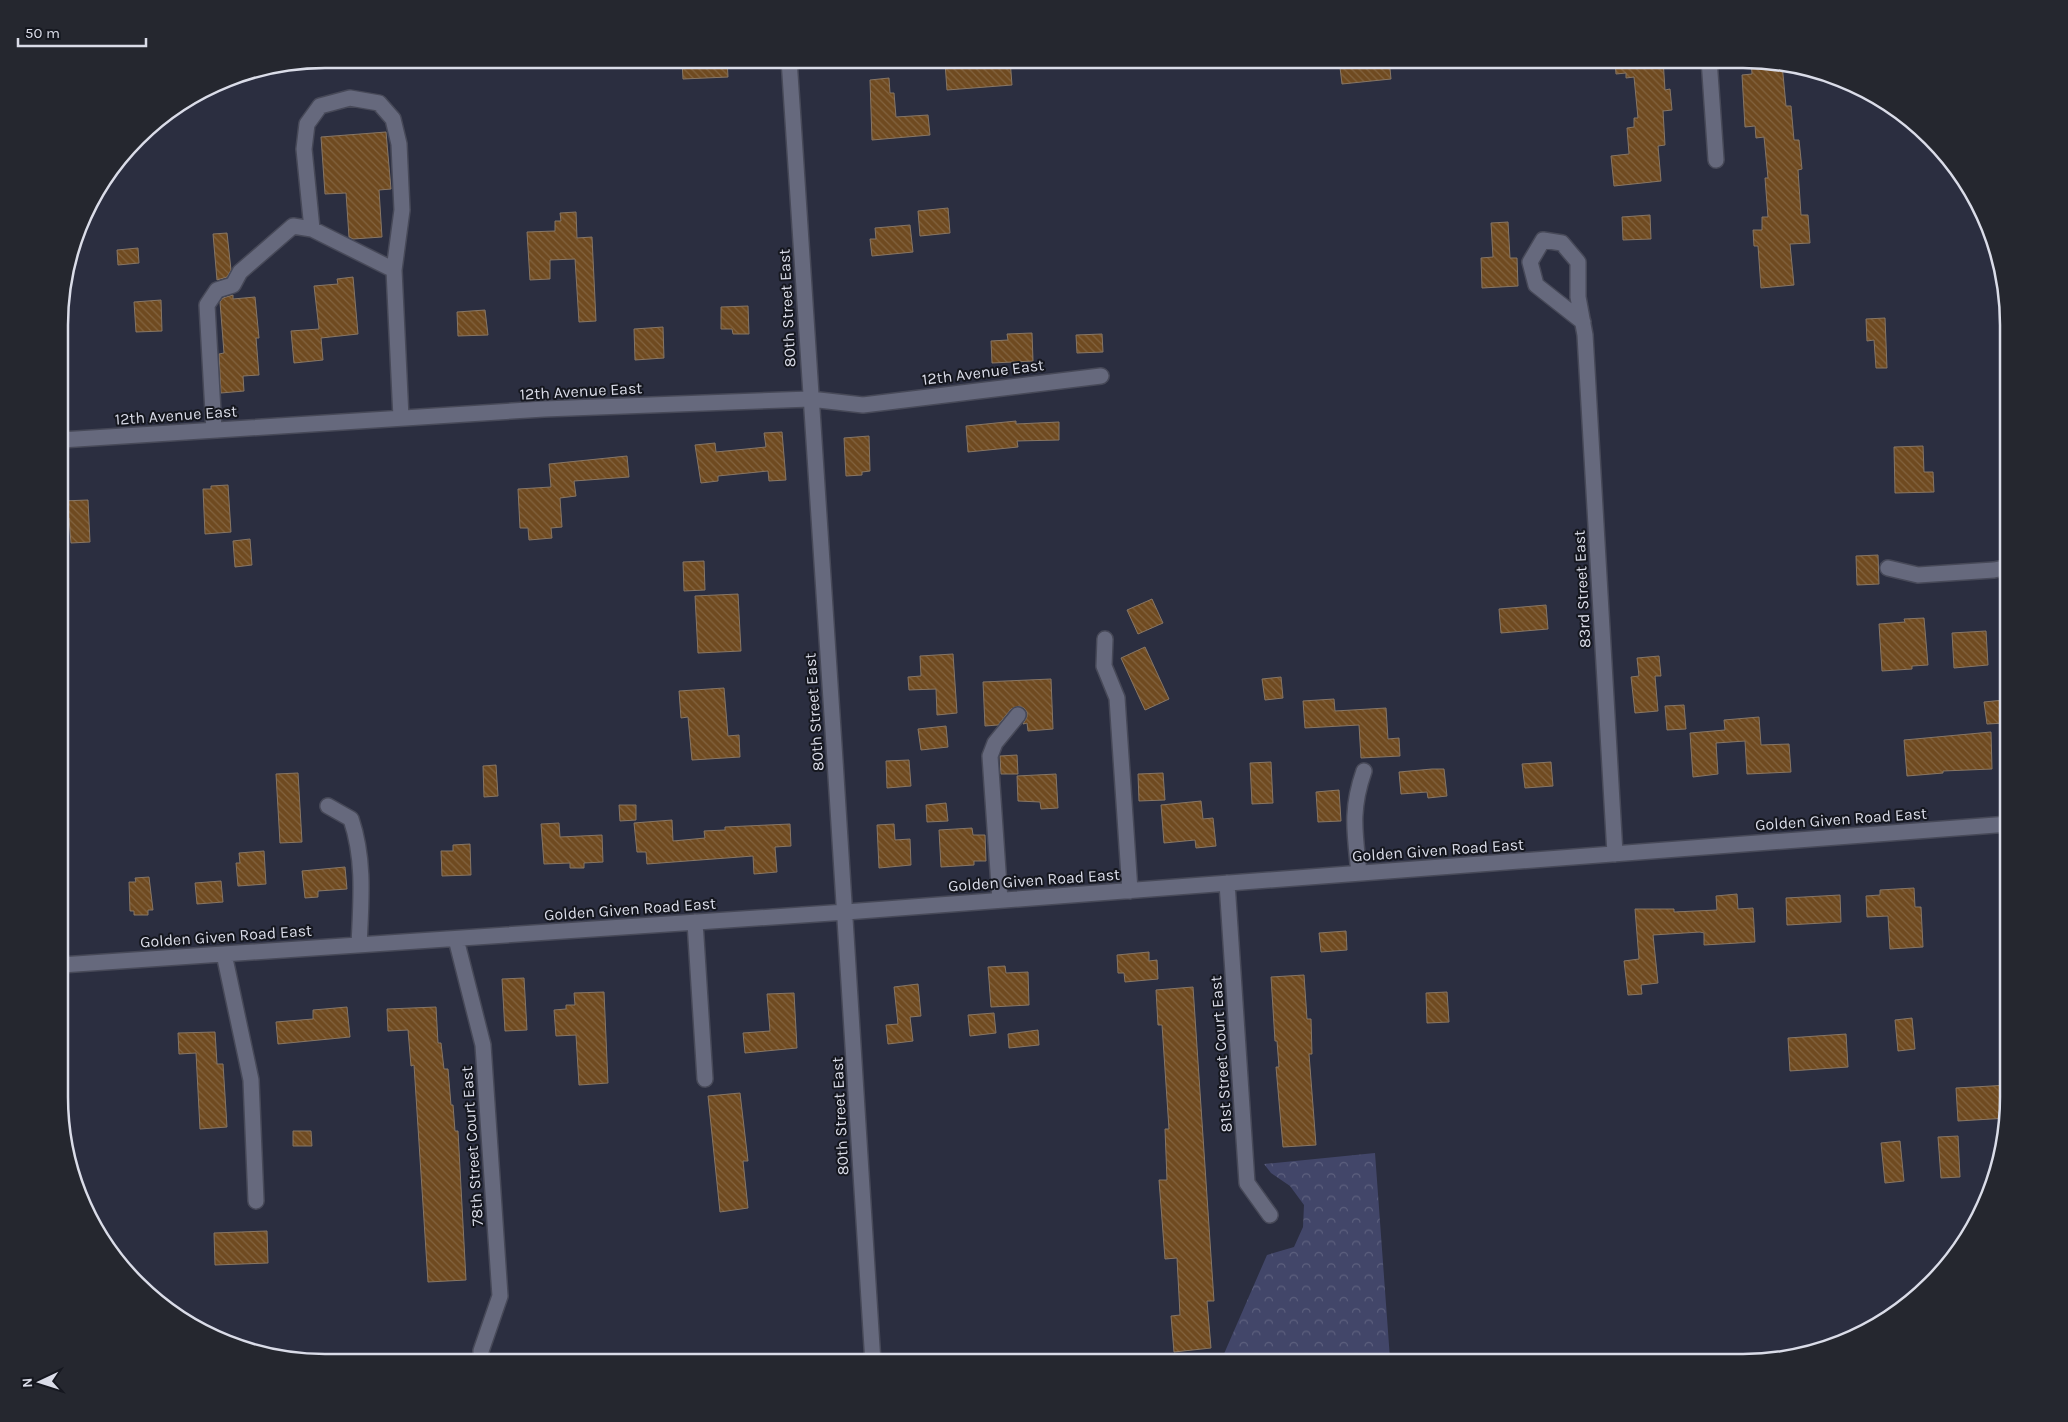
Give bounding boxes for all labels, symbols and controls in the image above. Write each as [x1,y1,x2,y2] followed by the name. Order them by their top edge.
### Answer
[18,15,145,47] scale bar
[25,24,60,42] text: 50 m
[774,248,800,368] street label: 80th Street East
[921,355,1045,389] street label: 12th Avenue East
[519,378,643,404] street label: 12th Avenue East
[114,401,238,429] street label: 12th Avenue East
[1569,529,1595,649] street label: 83rd Street East
[800,652,828,772] street label: 80th Street East
[1754,804,1928,834] street label: Golden Given Road East
[1351,835,1525,865] street label: Golden Given Road East
[947,865,1121,895] street label: Golden Given Road East
[543,894,717,924] street label: Golden Given Road East
[139,921,313,951] street label: Golden Given Road East
[1206,975,1236,1133] street label: 81st Street Court East
[827,1056,853,1176] street label: 80th Street East
[457,1065,487,1227] street label: 78th Street Court East
[15,1357,65,1407] north arrow
[19,1377,36,1388] text: N

